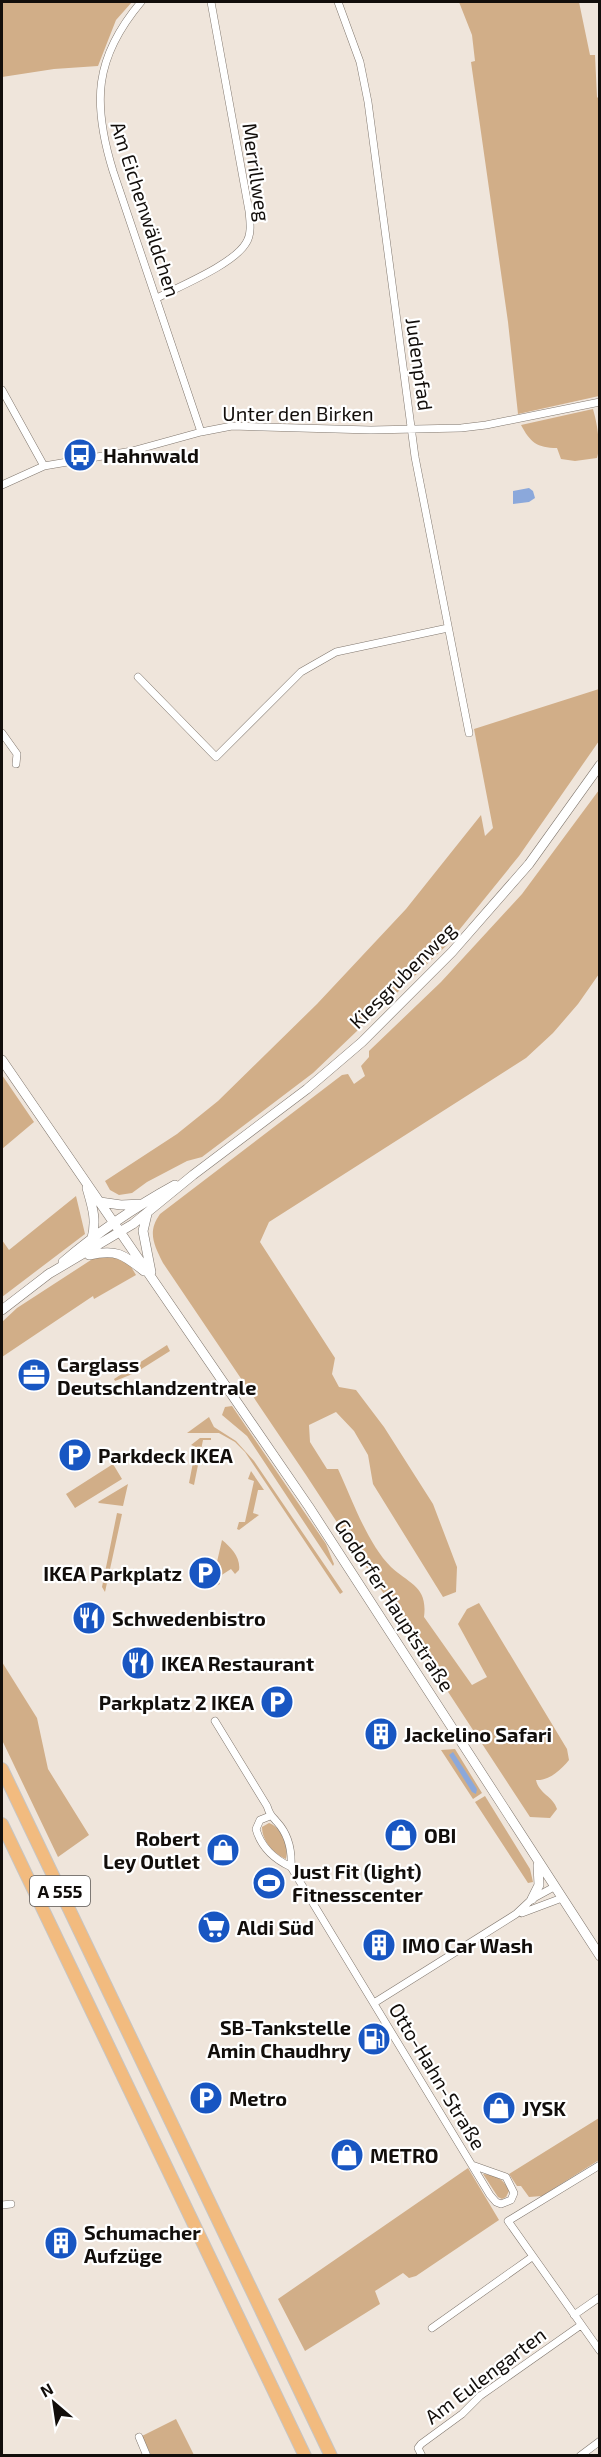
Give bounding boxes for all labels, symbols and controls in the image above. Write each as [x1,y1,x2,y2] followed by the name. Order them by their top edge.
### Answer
[106,118,186,300] street label: Am Eichenwäldchen
[238,121,276,223] street label: Merrillweg
[402,316,438,412] street label: Judenpfad
[222,401,374,425] street label: Unter den Birken
[62,437,98,473] bus stop icon: Hahnwald
[103,443,199,467] place label: Hahnwald
[344,917,460,1033] street label: Kiesgrubenweg
[57,1352,256,1399] place label: Carglass Deutschlandzentrale
[16,1357,52,1393] office icon: Carglass Deutschlandzentrale
[57,1437,93,1473] parking icon: Parkdeck IKEA
[98,1443,234,1467] place label: Parkdeck IKEA
[330,1514,460,1696] street label: Godorfer Hauptstraße
[187,1555,223,1591] parking icon: IKEA Parkplatz
[43,1561,182,1585] place label: IKEA Parkplatz
[71,1600,107,1636] restaurant icon: Schwedenbistro
[112,1606,266,1630] place label: Schwedenbistro
[120,1645,156,1681] restaurant icon: IKEA Restaurant
[161,1651,314,1675] place label: IKEA Restaurant
[259,1684,295,1720] parking icon: Parkplatz 2 IKEA
[99,1690,255,1714] place label: Parkplatz 2 IKEA
[363,1716,399,1752] building icon: Jackelino Safari
[404,1722,552,1746] place label: Jackelino Safari
[383,1817,419,1853] shop icon: OBI
[424,1823,456,1847] place label: OBI
[103,1826,200,1874] place label: Robert Ley Outlet
[205,1832,241,1868] shop icon: Robert Ley Outlet
[292,1859,423,1906] place label: Just Fit (light) Fitnesscenter
[251,1865,287,1901] sports icon: Just Fit (light) Fitnesscenter
[30,1876,90,1906] road number: A 555
[196,1909,232,1945] supermarket icon: Aldi Süd
[237,1915,314,1939] place label: Aldi Süd
[361,1927,397,1963] building icon: IMO Car Wash
[402,1933,533,1957] place label: IMO Car Wash
[385,1998,491,2154] street label: Otto-Hahn-Straße
[208,2015,352,2063] place label: SB-Tankstelle Amin Chaudhry
[356,2021,392,2057] fuel station icon: SB-Tankstelle Amin Chaudhry
[188,2080,224,2116] parking icon: Metro
[229,2086,287,2110] place label: Metro
[481,2090,517,2126] shop icon: JYSK
[522,2096,566,2120] place label: JYSK
[329,2137,365,2173] shop icon: METRO
[370,2143,439,2167] place label: METRO
[84,2220,201,2267] place label: Schumacher Aufzüge
[43,2225,79,2261] building icon: Schumacher Aufzüge
[420,2322,550,2428] street label: Am Eulengarten
[24,2373,84,2433] north arrow
[37,2378,56,2401] text: N

